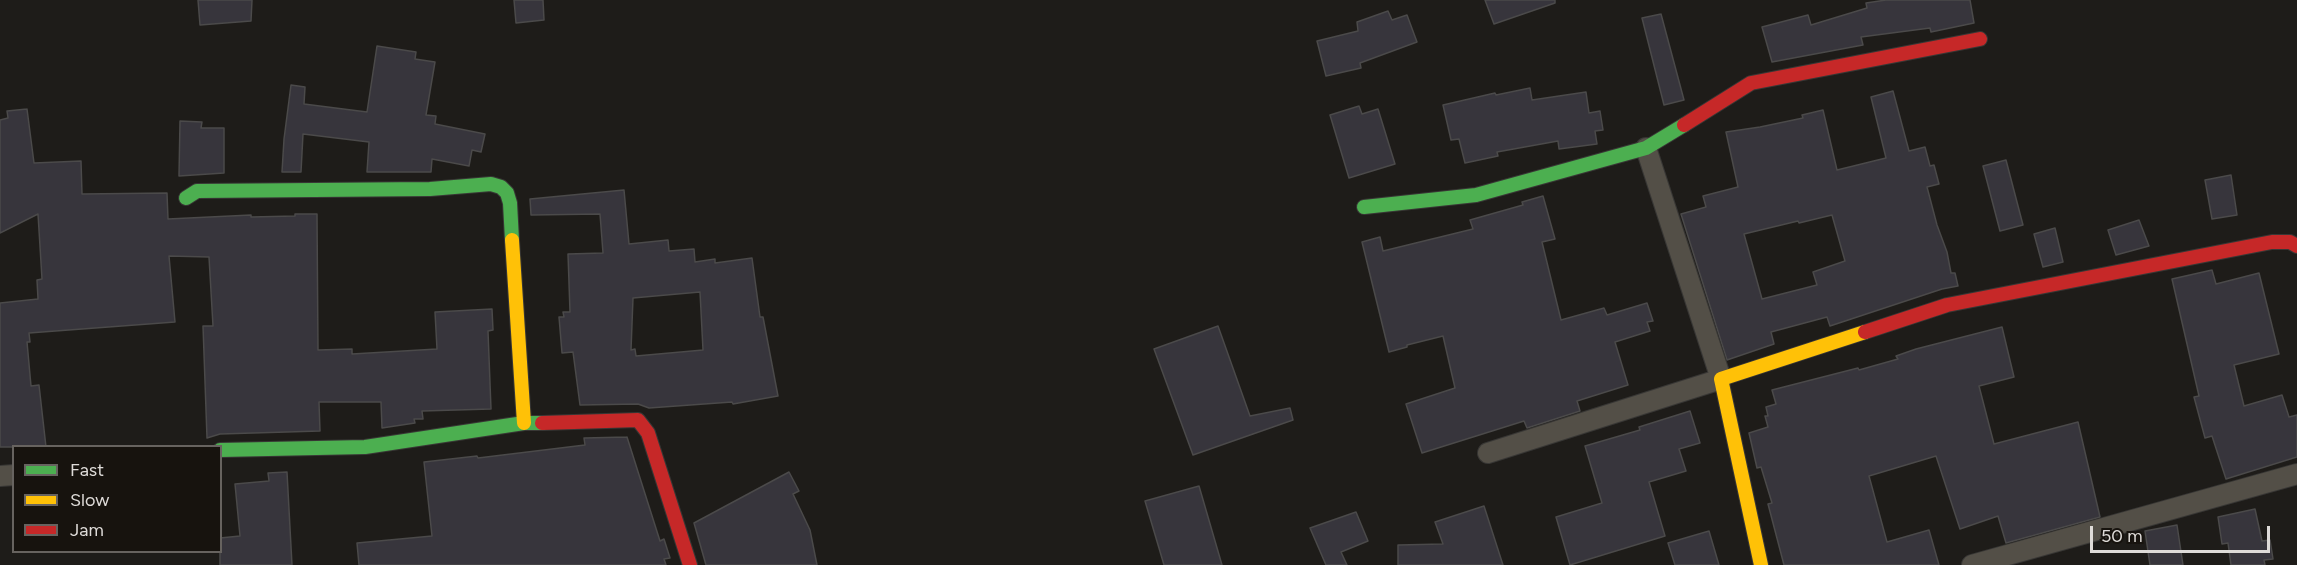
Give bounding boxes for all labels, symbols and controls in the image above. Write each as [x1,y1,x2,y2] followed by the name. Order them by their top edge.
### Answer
[12,445,222,553] legend
[70,459,104,481] text: Fast
[70,489,109,511] text: Slow
[2093,514,2273,552] scale bar
[70,519,104,541] text: Jam
[2101,525,2143,547] text: 50 m

